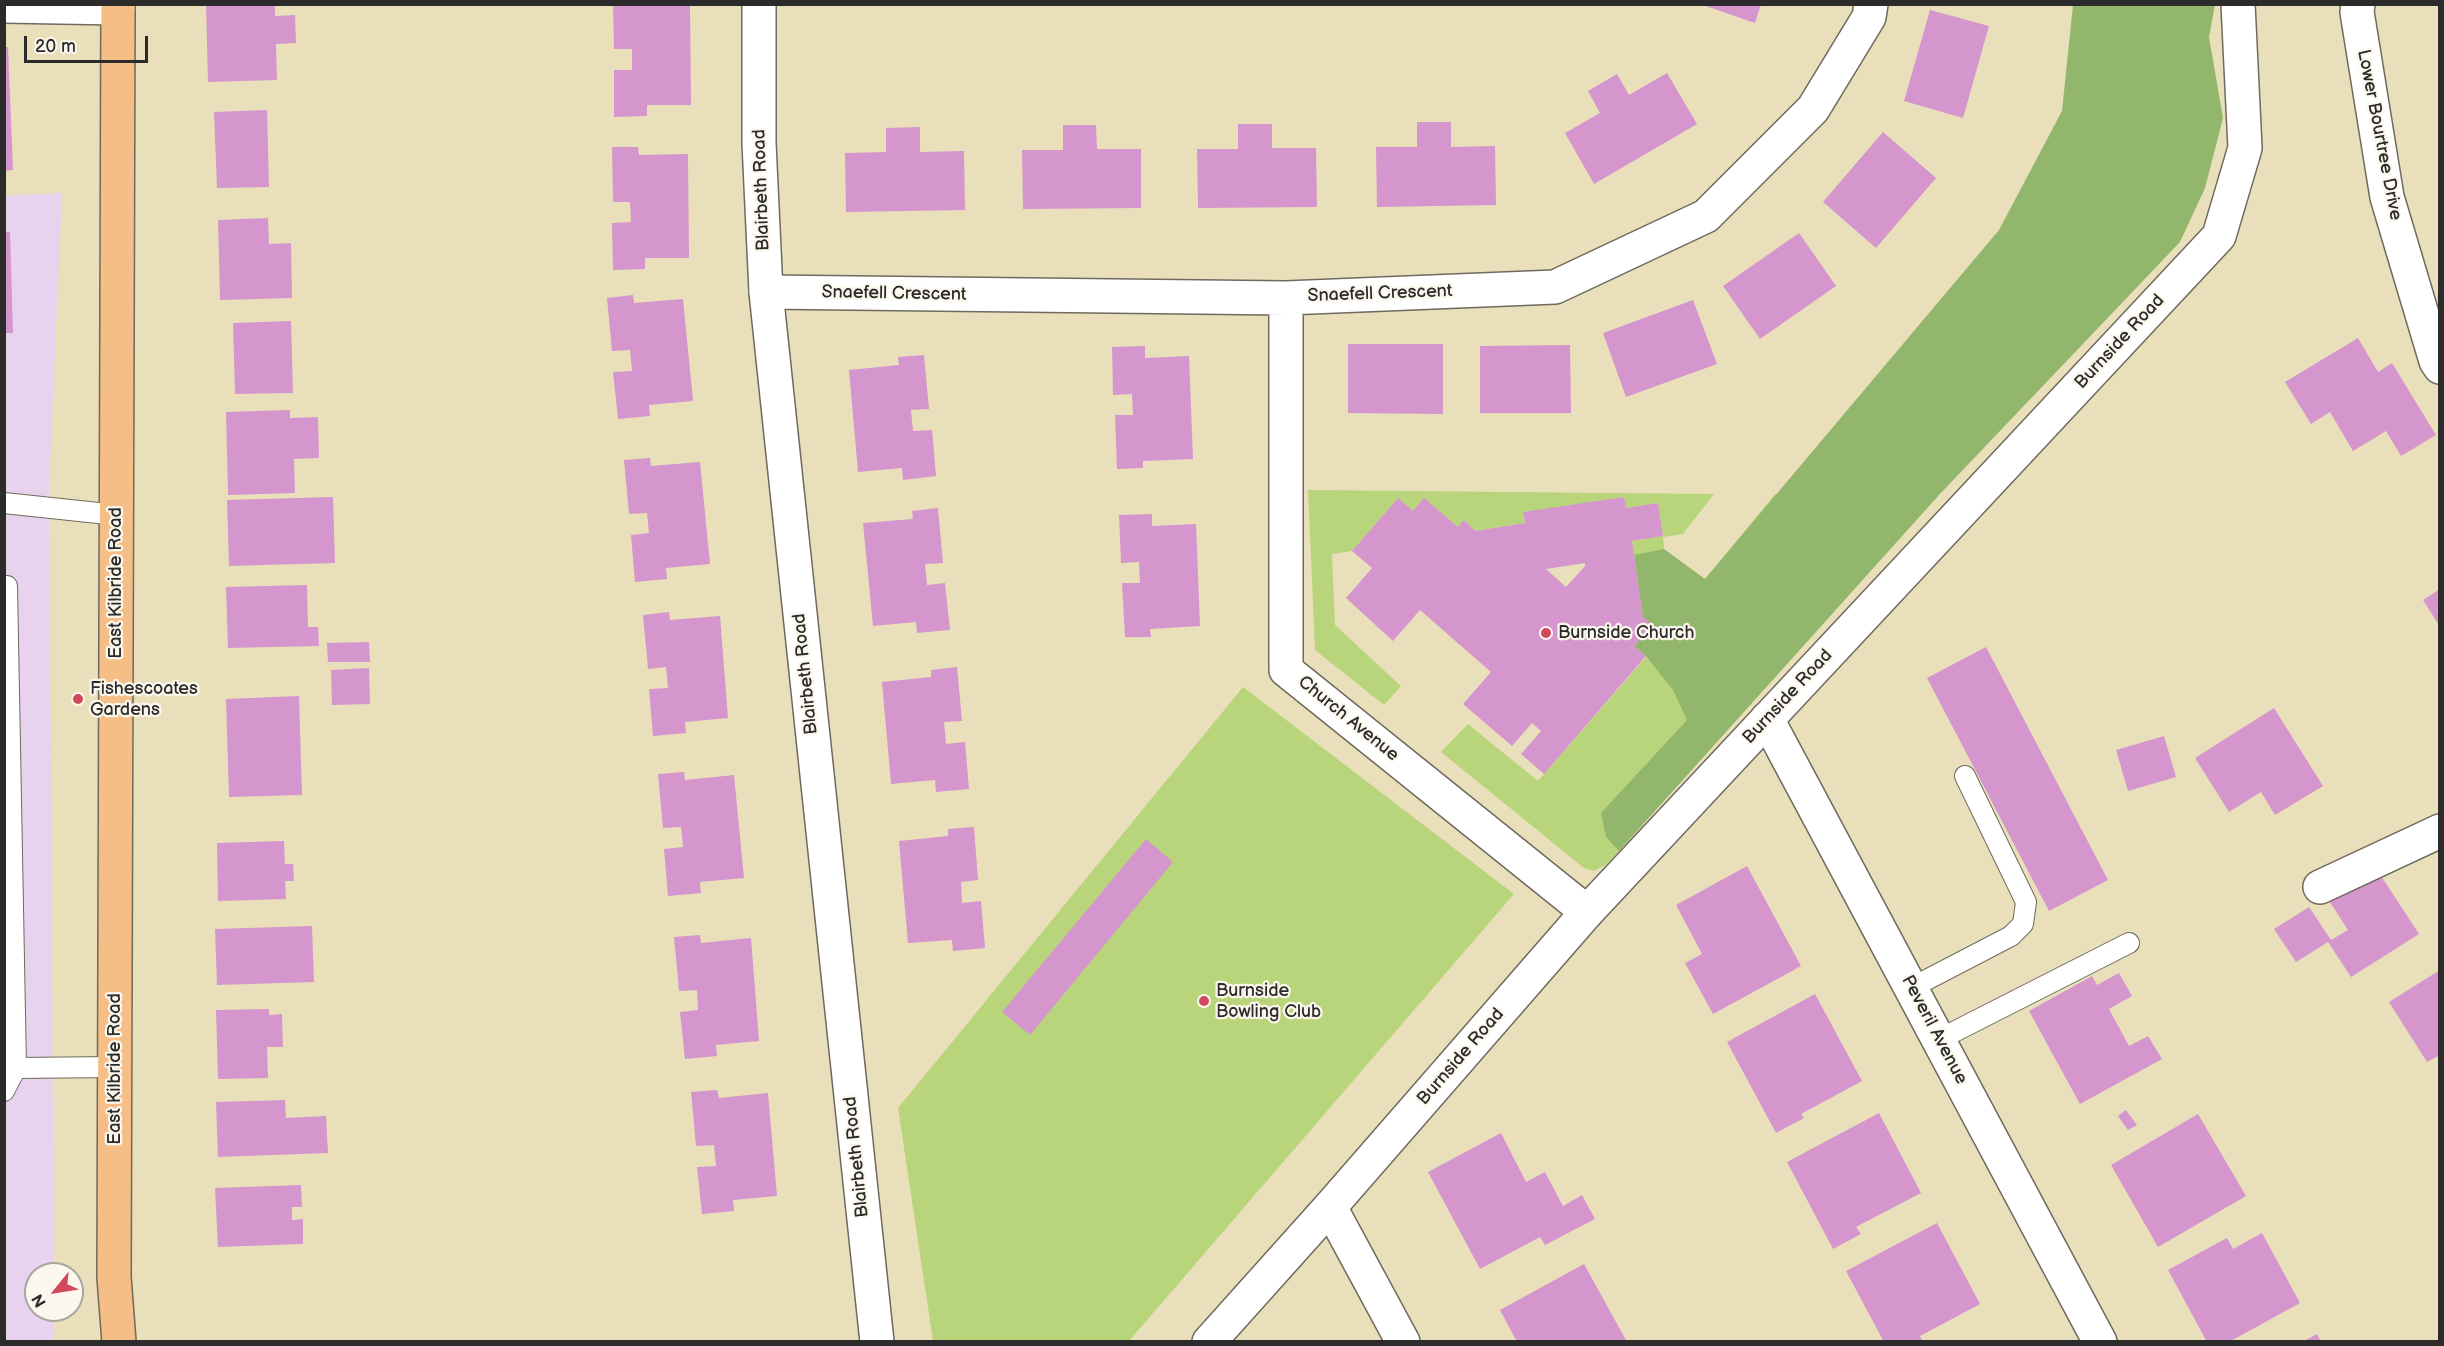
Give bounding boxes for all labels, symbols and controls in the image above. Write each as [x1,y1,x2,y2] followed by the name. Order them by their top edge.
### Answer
[27,24,152,62] scale bar
[35,36,76,57] text: 20 m
[2352,48,2406,222] street label: Lower Bourtree Drive
[749,129,775,251] street label: Blairbeth Road
[1307,281,1453,307] street label: Snaefell Crescent
[821,282,967,306] street label: Snaefell Crescent
[2071,290,2169,394] street label: Burnside Road
[105,507,127,659] street label: East Kilbride Road
[789,612,823,736] street label: Blairbeth Road
[1558,622,1694,644] place label: Burnside Church
[1539,626,1553,640] marker: Burnside Church
[1739,645,1837,749] street label: Burnside Road
[1293,672,1403,766] street label: Church Avenue
[90,678,198,720] place label: Fishescoates Gardens
[71,692,85,706] marker: Fishescoates Gardens
[1896,972,1972,1088] street label: Peveril Avenue
[1216,980,1321,1022] place label: Burnside Bowling Club
[104,993,126,1145] street label: East Kilbride Road
[1197,994,1211,1008] marker: Burnside Bowling Club
[1413,1004,1509,1110] street label: Burnside Road
[840,1095,874,1219] street label: Blairbeth Road
[24,1262,84,1322] north arrow
[28,1290,51,1310] text: N

